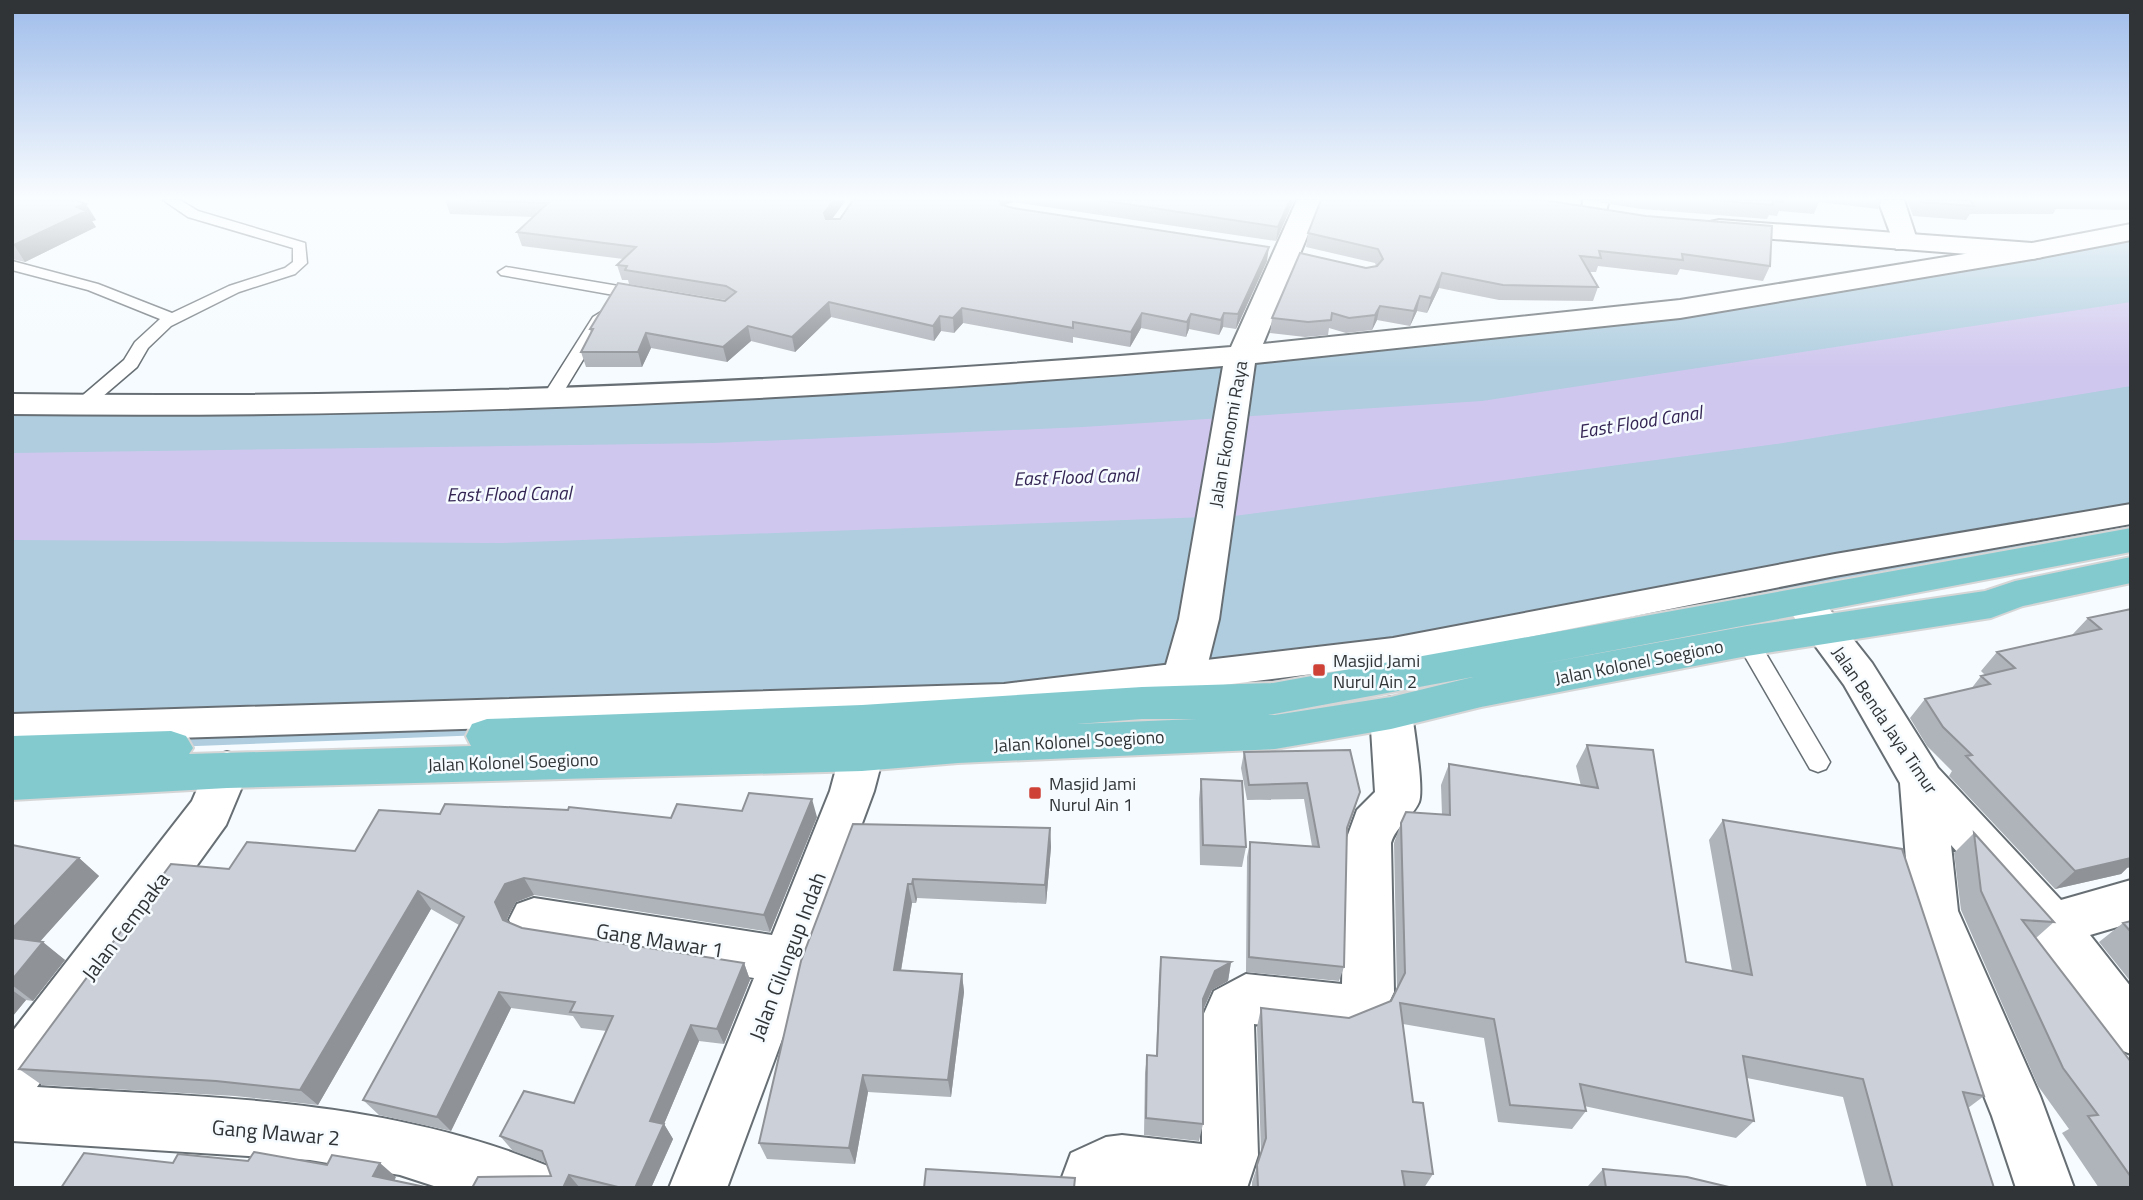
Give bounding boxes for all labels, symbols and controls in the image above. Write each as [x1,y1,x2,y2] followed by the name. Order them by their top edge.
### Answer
[1202,359,1254,509] street label: Jalan Ekonomi Raya
[1576,397,1706,445] water label: East Flood Canal
[1013,459,1141,493] water label: East Flood Canal
[446,477,574,509] water label: East Flood Canal
[1552,632,1726,692] street label: Jalan Kolonel Soegiono
[1825,641,1945,799] street label: Jalan Benda Jaya Timur
[1333,647,1420,695] place label: Masjid Jami Nurul Ain 2
[1311,662,1327,678] marker: Masjid Jami Nurul Ain 2
[993,723,1165,759] street label: Jalan Kolonel Soegiono
[427,746,599,778] street label: Jalan Kolonel Soegiono
[1049,770,1136,818] place label: Masjid Jami Nurul Ain 1
[1027,785,1043,801] marker: Masjid Jami Nurul Ain 1
[73,864,177,987] street label: Jalan Cempaka
[740,867,834,1045] street label: Jalan Cilungup Indah
[594,914,726,966] street label: Gang Mawar 1
[211,1110,341,1154] street label: Gang Mawar 2

